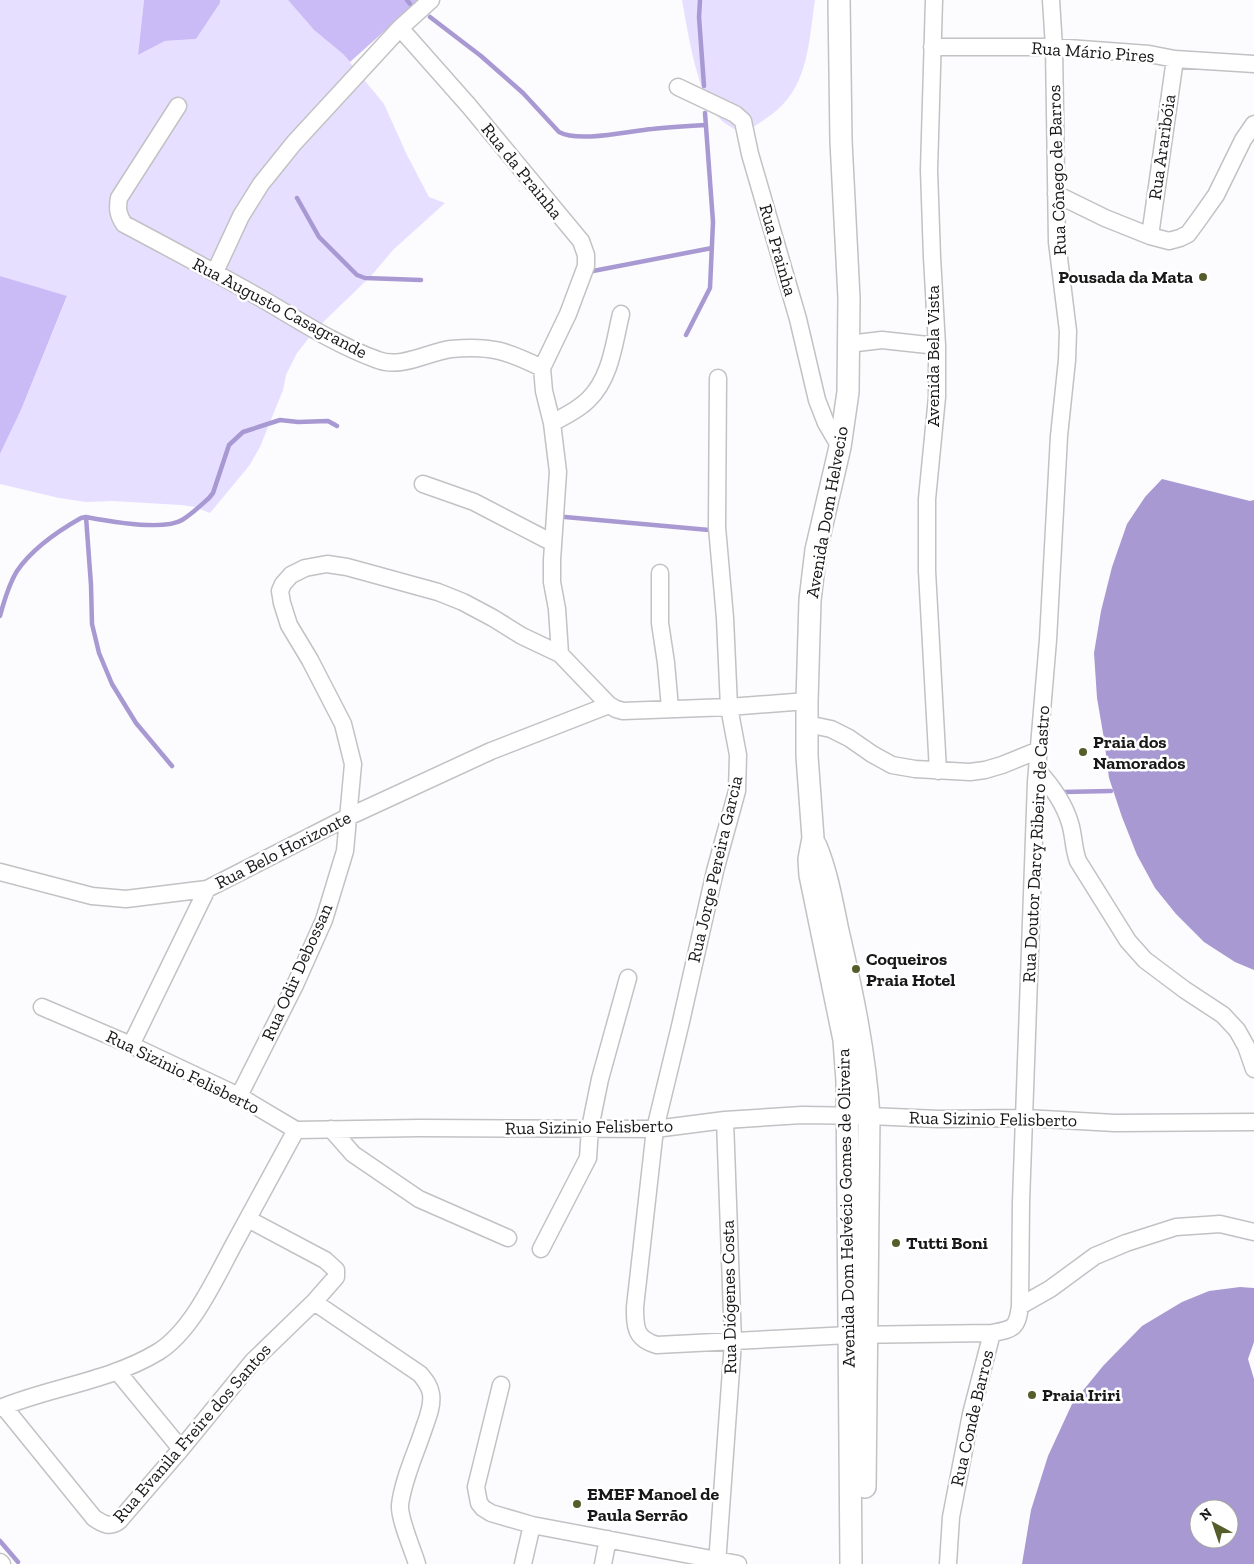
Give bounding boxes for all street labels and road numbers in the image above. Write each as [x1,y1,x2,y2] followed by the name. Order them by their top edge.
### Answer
[1031,37,1156,67] street label: Rua Mário Pires
[1043,84,1071,256] street label: Rua Cônego de Barros
[1144,92,1180,201] street label: Rua Araribóia
[477,118,568,224] street label: Rua da Prainha
[754,201,802,299] street label: Rua Prainha
[189,253,371,363] street label: Rua Augusto Casagrande
[922,285,944,427] street label: Avenida Bela Vista
[801,425,853,599] street label: Avenida Dom Helvecio
[1018,705,1054,983] street label: Rua Doutor Darcy Ribeiro de Castro
[683,773,747,965] street label: Rua Jorge Pereira Garcia
[211,806,355,894] street label: Rua Belo Horizonte
[257,899,337,1044] street label: Rua Odir Debossan
[103,1025,263,1119] street label: Rua Sizinio Felisberto
[832,1048,860,1368] street label: Avenida Dom Helvécio Gomes de Oliveira
[909,1107,1077,1131] street label: Rua Sizinio Felisberto
[505,1115,673,1139] street label: Rua Sizinio Felisberto
[717,1219,741,1374] street label: Rua Diógenes Costa
[108,1339,276,1527] street label: Rua Evanila Freire dos Santos
[946,1348,998,1488] street label: Rua Conde Barros

